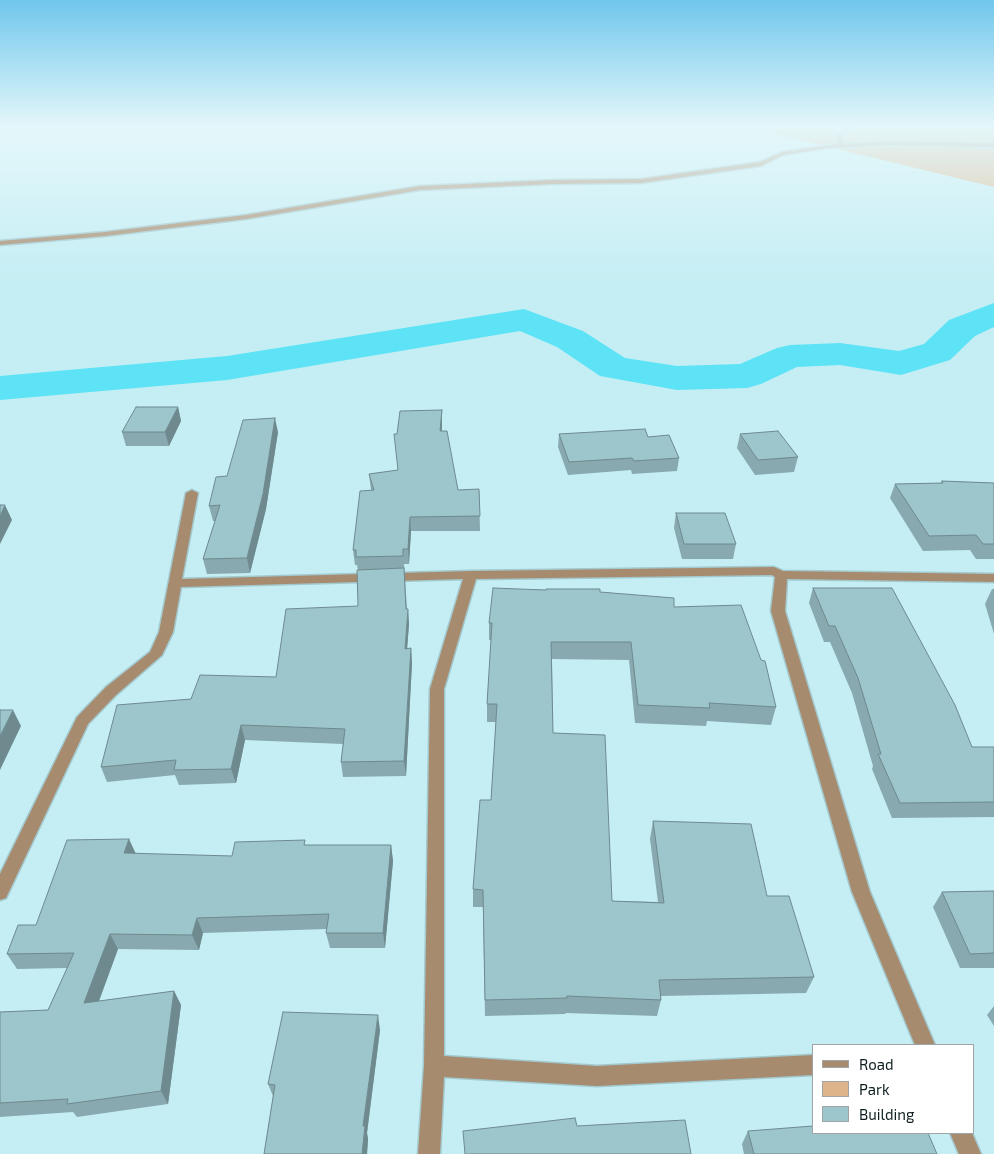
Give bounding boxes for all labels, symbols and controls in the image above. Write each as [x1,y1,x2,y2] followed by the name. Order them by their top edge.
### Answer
[812,1044,974,1134] legend
[859,1055,894,1073] text: Road
[859,1080,890,1098] text: Park
[859,1105,914,1123] text: Building

